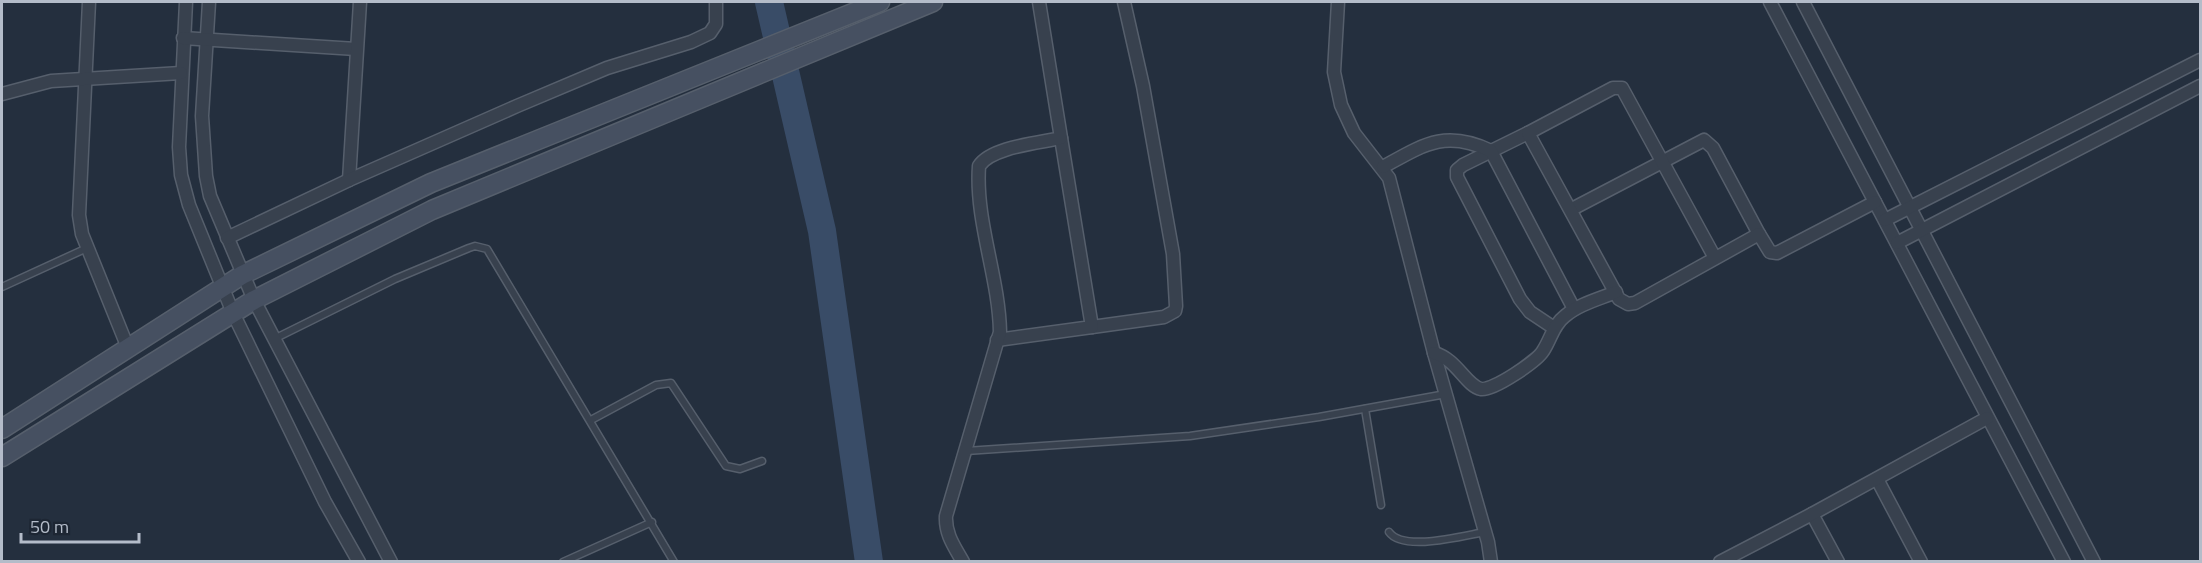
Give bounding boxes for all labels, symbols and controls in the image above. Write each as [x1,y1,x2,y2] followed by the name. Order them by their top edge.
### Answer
[21,506,140,544] scale bar
[30,513,69,540] text: 50 m

